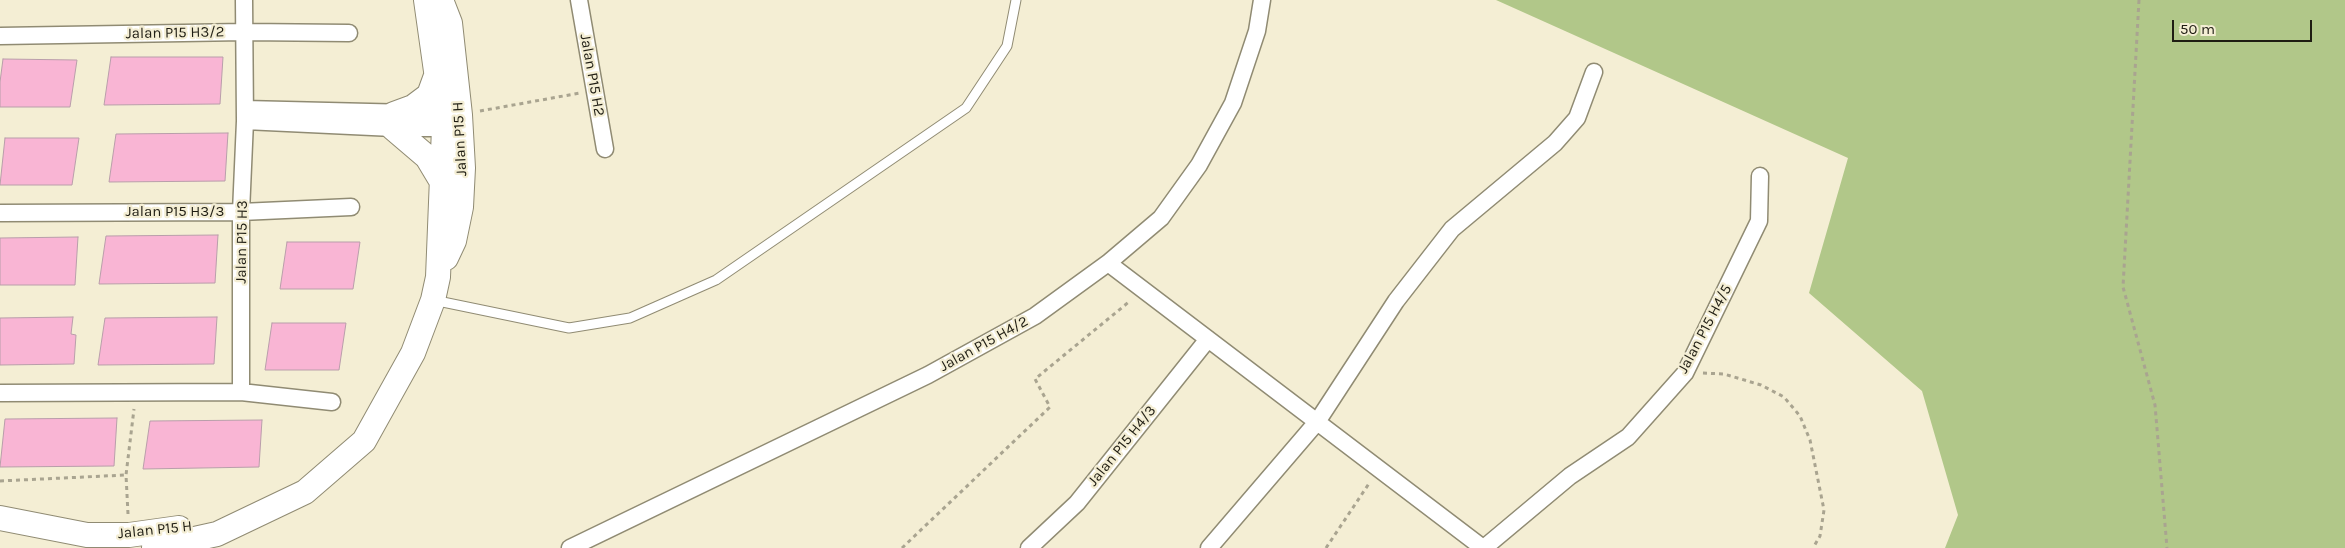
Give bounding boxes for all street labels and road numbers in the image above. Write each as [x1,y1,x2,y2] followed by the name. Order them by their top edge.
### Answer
[125,23,225,43] street label: Jalan P15 H3/2
[576,32,608,118] street label: Jalan P15 H2
[449,101,471,177] street label: Jalan P15 H
[232,200,252,284] street label: Jalan P15 H3
[126,203,224,221] street label: Jalan P15 H3/3
[1674,282,1736,376] street label: Jalan P15 H4/5
[937,312,1031,376] street label: Jalan P15 H4/2
[1084,402,1160,490] street label: Jalan P15 H4/3
[117,517,193,543] street label: Jalan P15 H

